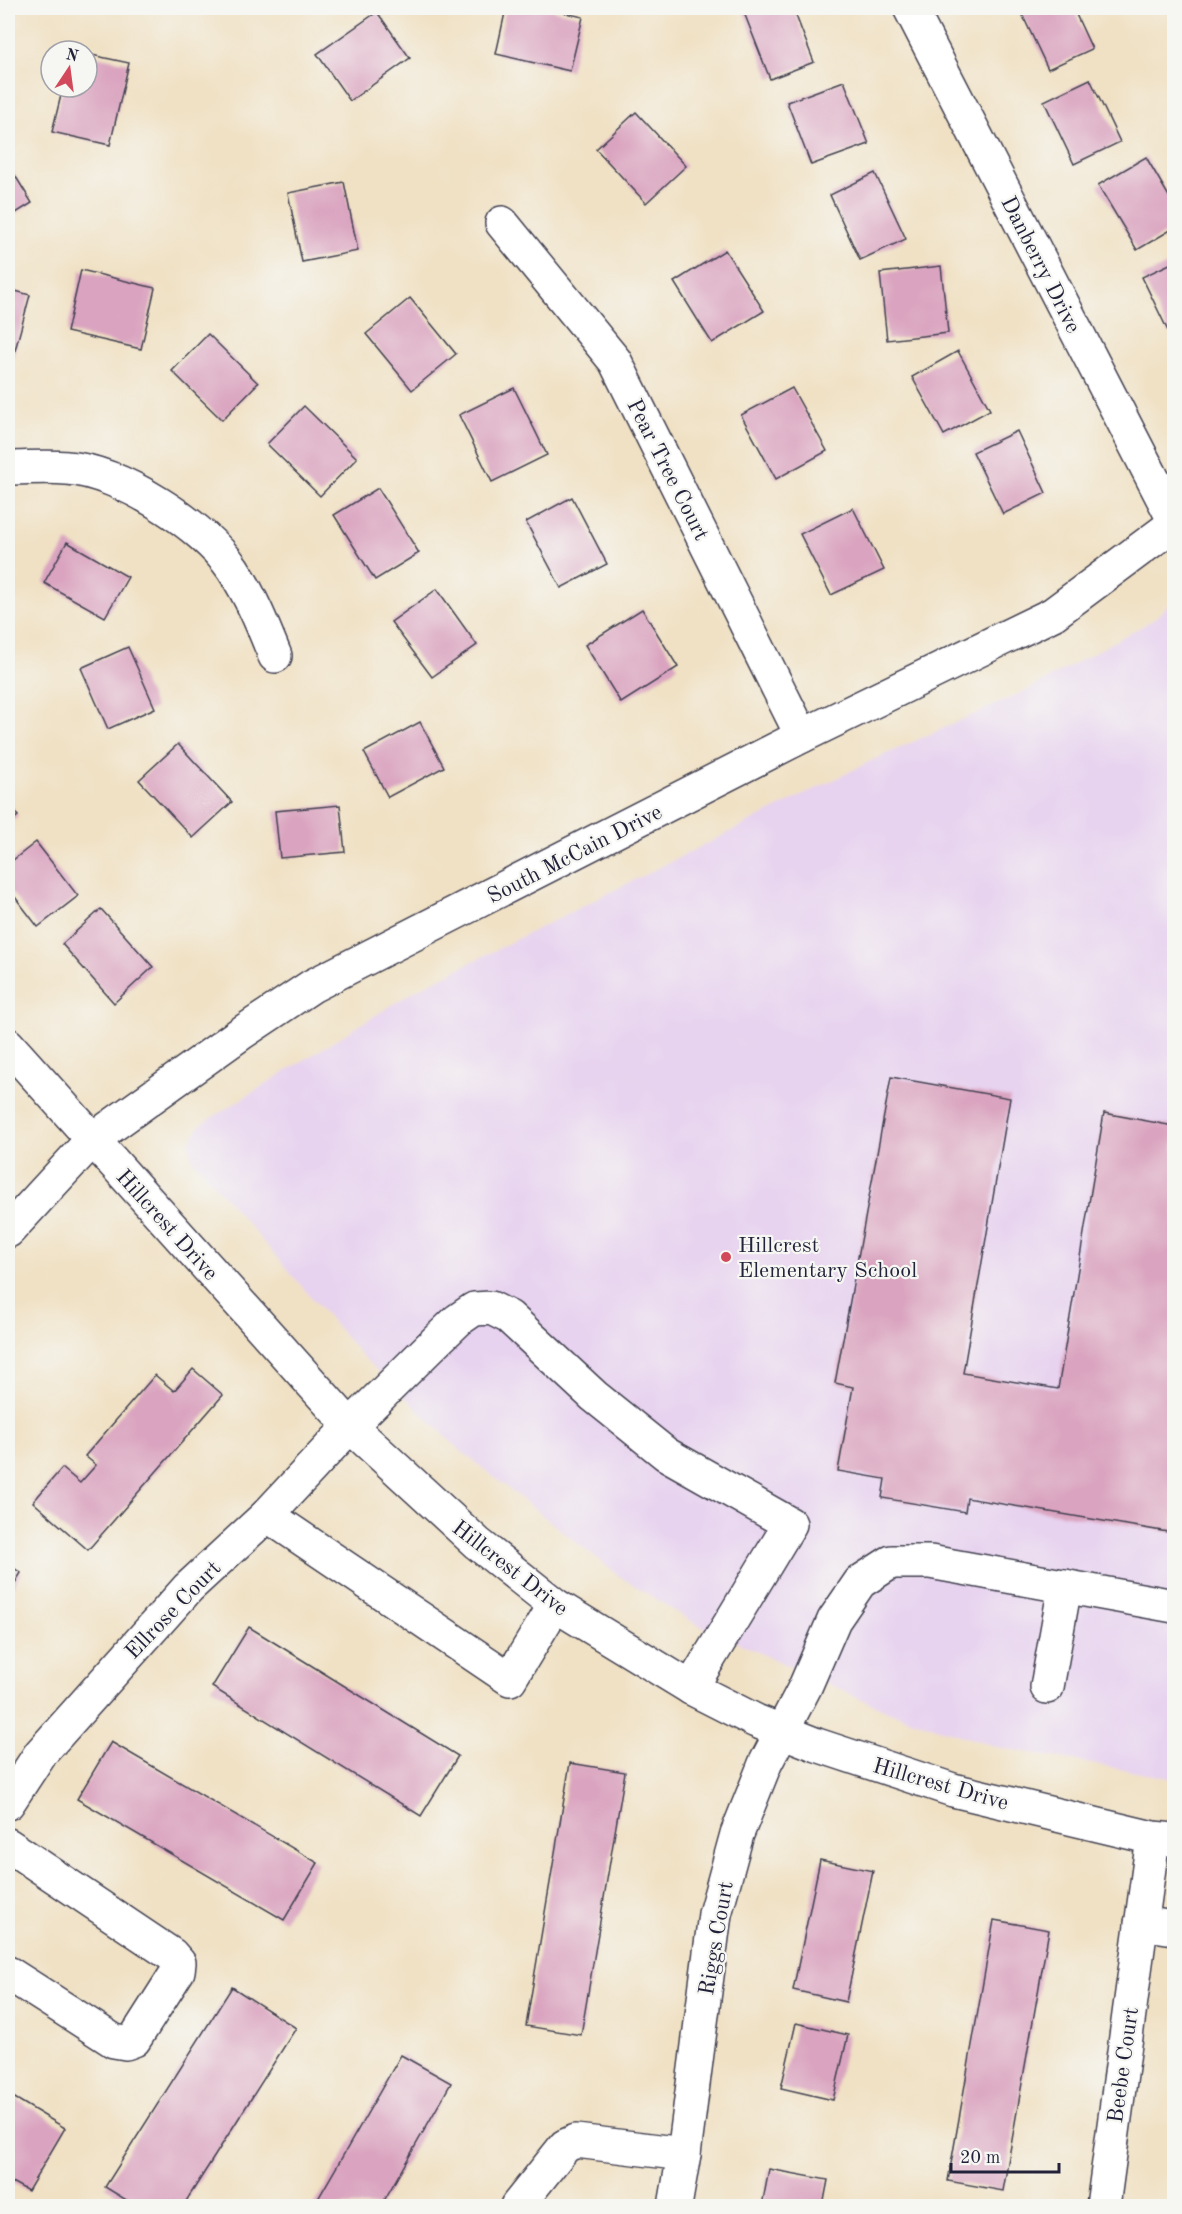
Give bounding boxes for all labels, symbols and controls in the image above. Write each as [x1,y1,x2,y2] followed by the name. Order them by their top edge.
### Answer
[39,39,99,99] north arrow
[64,47,80,66] text: N
[996,193,1084,337] street label: Danberry Drive
[622,396,712,544] street label: Pear Tree Court
[484,801,666,908] street label: South McCain Drive
[111,1166,222,1285] street label: Hillcrest Drive
[738,1235,917,1282] place label: Hillcrest Elementary School
[719,1250,733,1264] marker: Hillcrest Elementary School
[448,1517,572,1620] street label: Hillcrest Drive
[121,1557,225,1664] street label: Ellrose Court
[870,1755,1011,1815] street label: Hillcrest Drive
[696,1880,738,1997] street label: Riggs Court
[1105,2006,1143,2125] street label: Beebe Court
[951,2136,1059,2174] scale bar
[960,2149,1000,2167] text: 20 m

